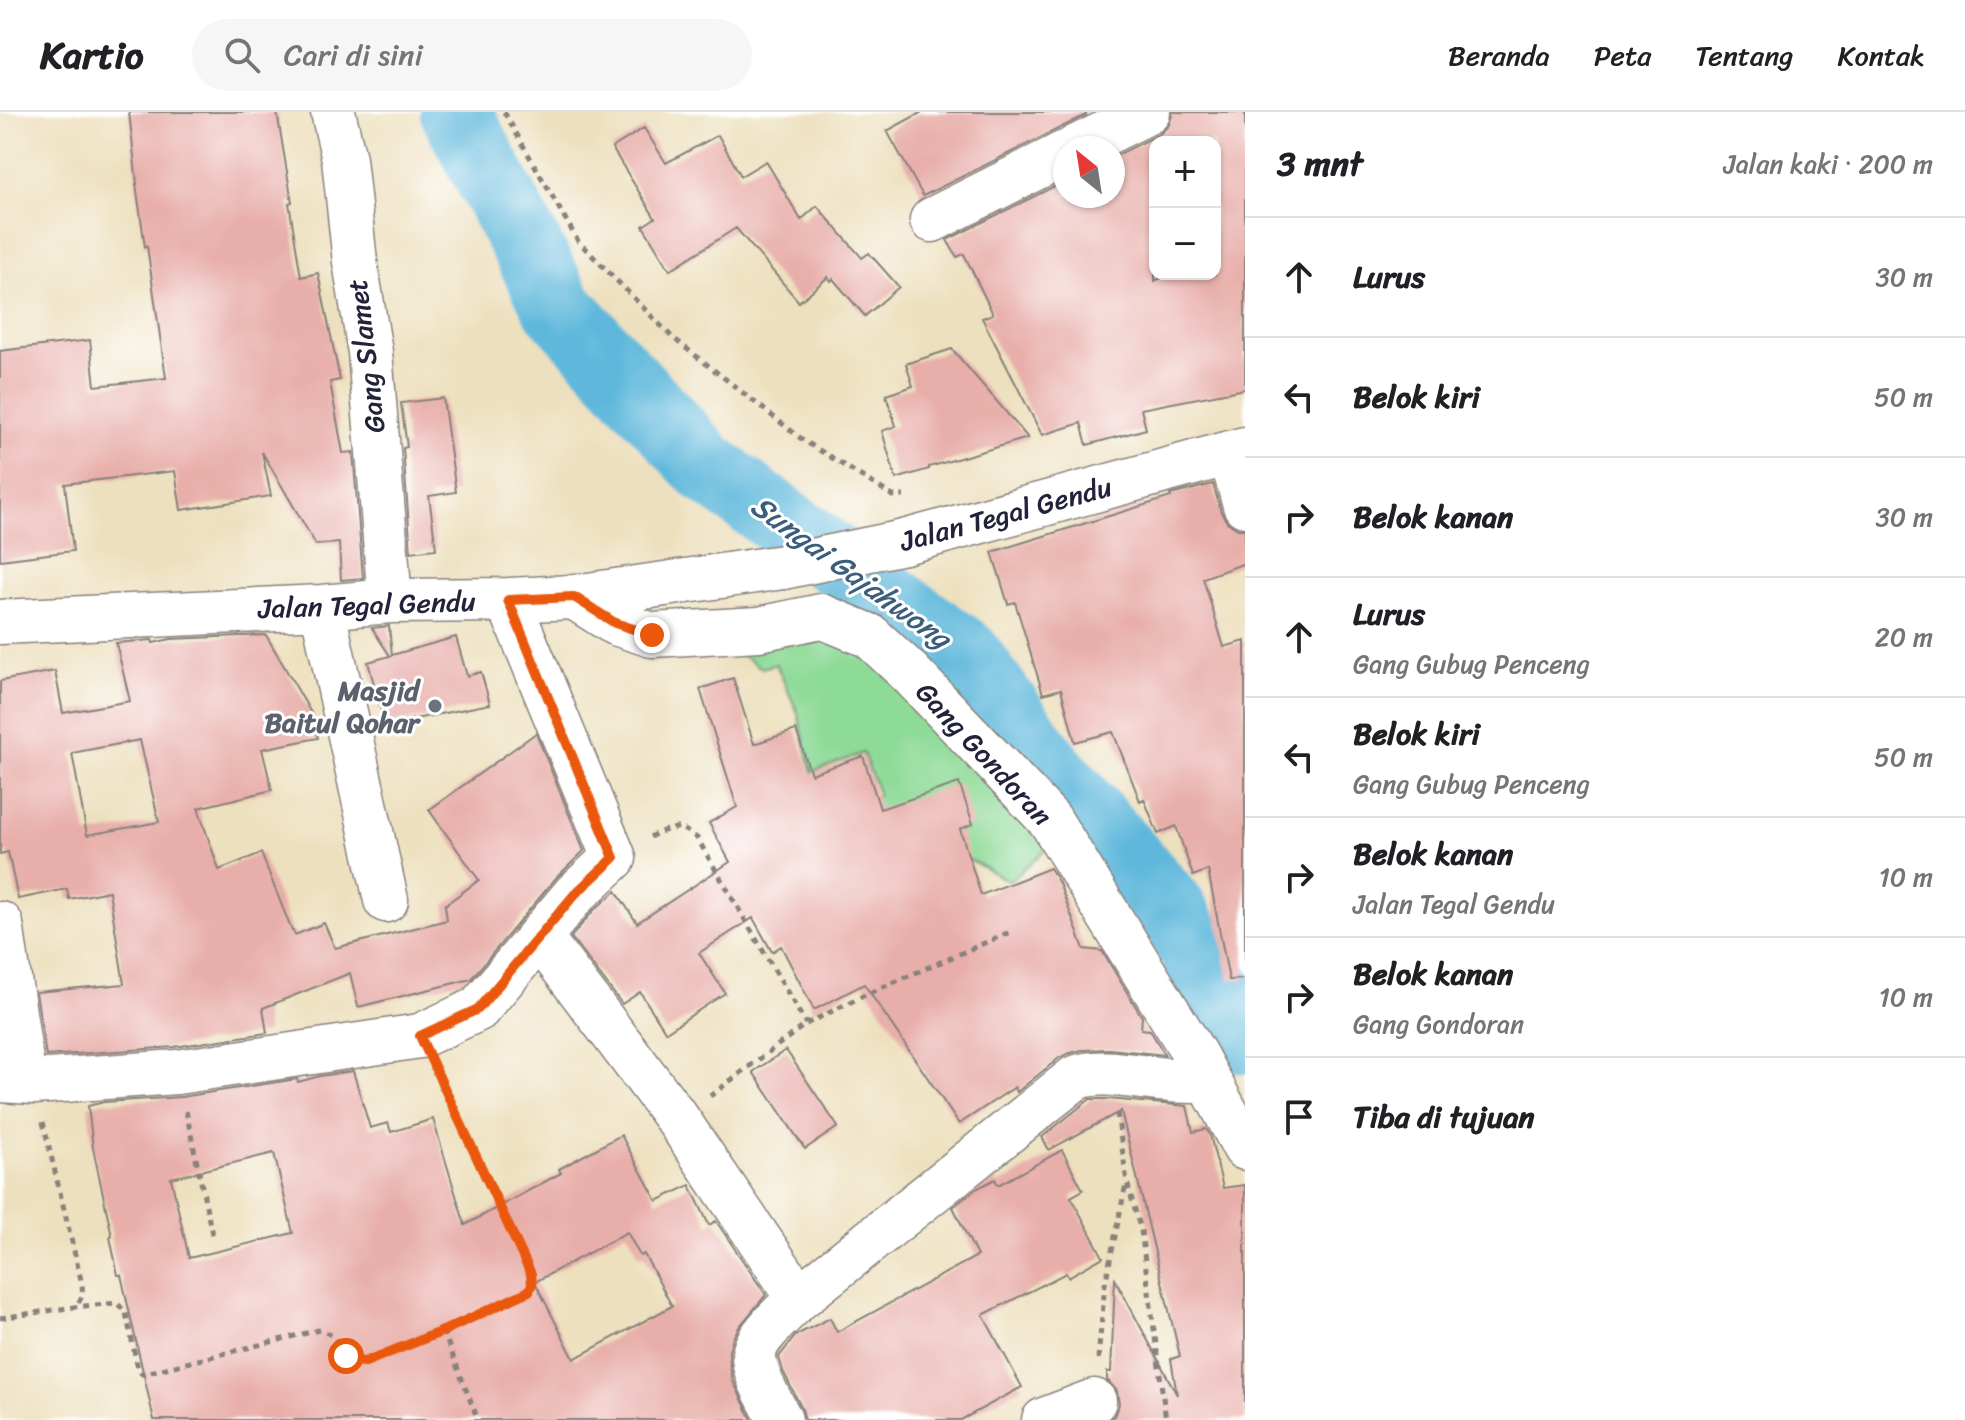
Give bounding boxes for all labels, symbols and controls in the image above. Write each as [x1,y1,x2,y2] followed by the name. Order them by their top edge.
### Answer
[192,19,752,91] search box
[40,22,144,89] text: Kartio
[284,28,423,82] text: Cari di sini
[1448,31,1550,80] text: Beranda
[1594,31,1651,80] text: Peta
[1695,31,1793,80] text: Tentang
[1837,31,1925,80] text: Kontak
[220,33,264,77] icon: search
[1277,134,1363,194] text: 3 mnt
[1053,136,1125,208] north arrow
[1149,136,1221,280] map controls
[1149,136,1221,208] button: +
[1724,141,1933,187] text: Jalan kaki · 200 m
[1149,208,1221,280] button: −
[1353,250,1425,304] text: Lurus
[1876,254,1933,300] text: 30 m
[1277,255,1321,299] icon: ahead
[332,276,400,436] street label: Gang Slamet
[1353,370,1480,424] text: Belok kiri
[1874,374,1933,420] text: 50 m
[1277,375,1321,419] icon: left
[894,462,1117,566] street label: Jalan Tegal Gendu
[739,480,965,665] water label: Sungai Gajahwong
[1353,490,1513,544] text: Belok kanan
[1876,494,1933,540] text: 30 m
[1277,495,1321,539] icon: right
[256,577,477,633] street label: Jalan Tegal Gendu
[1353,587,1425,641] text: Lurus
[1875,614,1933,660] text: 20 m
[1277,615,1321,659] icon: ahead
[634,617,670,653] route end
[1353,641,1590,687] text: Gang Gubug Penceng
[264,666,422,747] place label: Masjid Baitul Qohar
[903,670,1065,838] street label: Gang Gondoran
[426,697,444,715] marker: Masjid Baitul Qohar
[1353,707,1480,761] text: Belok kiri
[1874,734,1933,780] text: 50 m
[1277,735,1321,779] icon: left
[1353,761,1590,807] text: Gang Gubug Penceng
[1353,827,1513,881] text: Belok kanan
[1879,854,1933,900] text: 10 m
[1277,855,1321,899] icon: right
[1353,881,1555,927] text: Jalan Tegal Gendu
[1353,947,1513,1001] text: Belok kanan
[1879,974,1933,1020] text: 10 m
[1277,975,1321,1019] icon: right
[1353,1001,1524,1047] text: Gang Gondoran
[1353,1090,1534,1144] text: Tiba di tujuan
[1277,1095,1321,1139] icon: arrive
[328,1338,364,1374] route start

